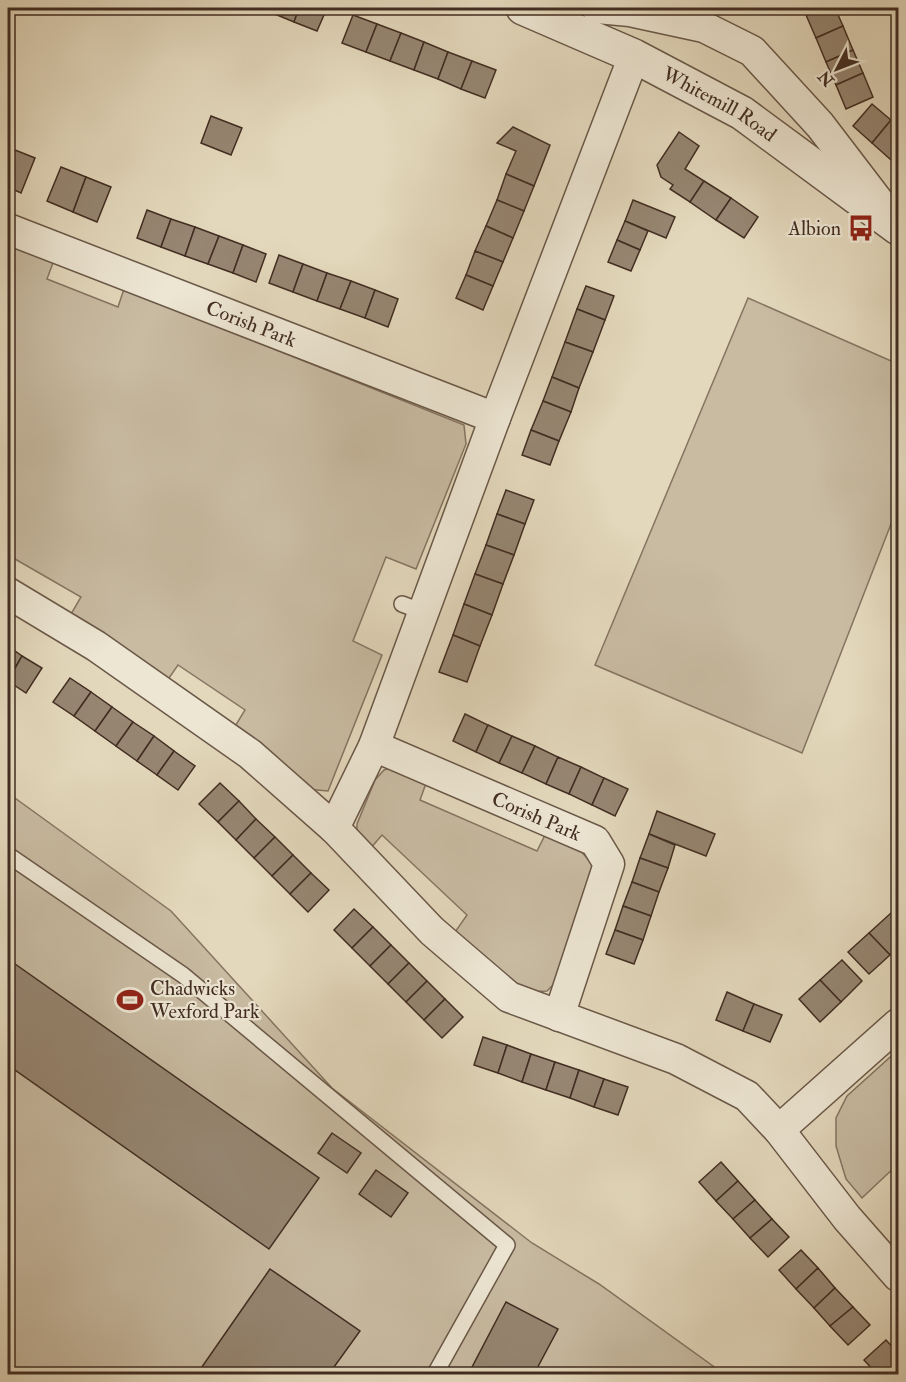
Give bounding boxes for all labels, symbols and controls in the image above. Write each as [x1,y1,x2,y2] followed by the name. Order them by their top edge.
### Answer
[807,39,867,99] north arrow
[657,60,782,147] street label: Whitemill Road
[814,66,839,91] text: N
[846,213,876,243] bus stop icon: Albion
[787,216,841,241] place label: Albion
[203,295,301,352] street label: Corish Park
[488,786,586,846] street label: Corish Park
[149,976,260,1024] place label: Chadwicks Wexford Park
[115,985,145,1015] sports icon: Chadwicks Wexford Park

